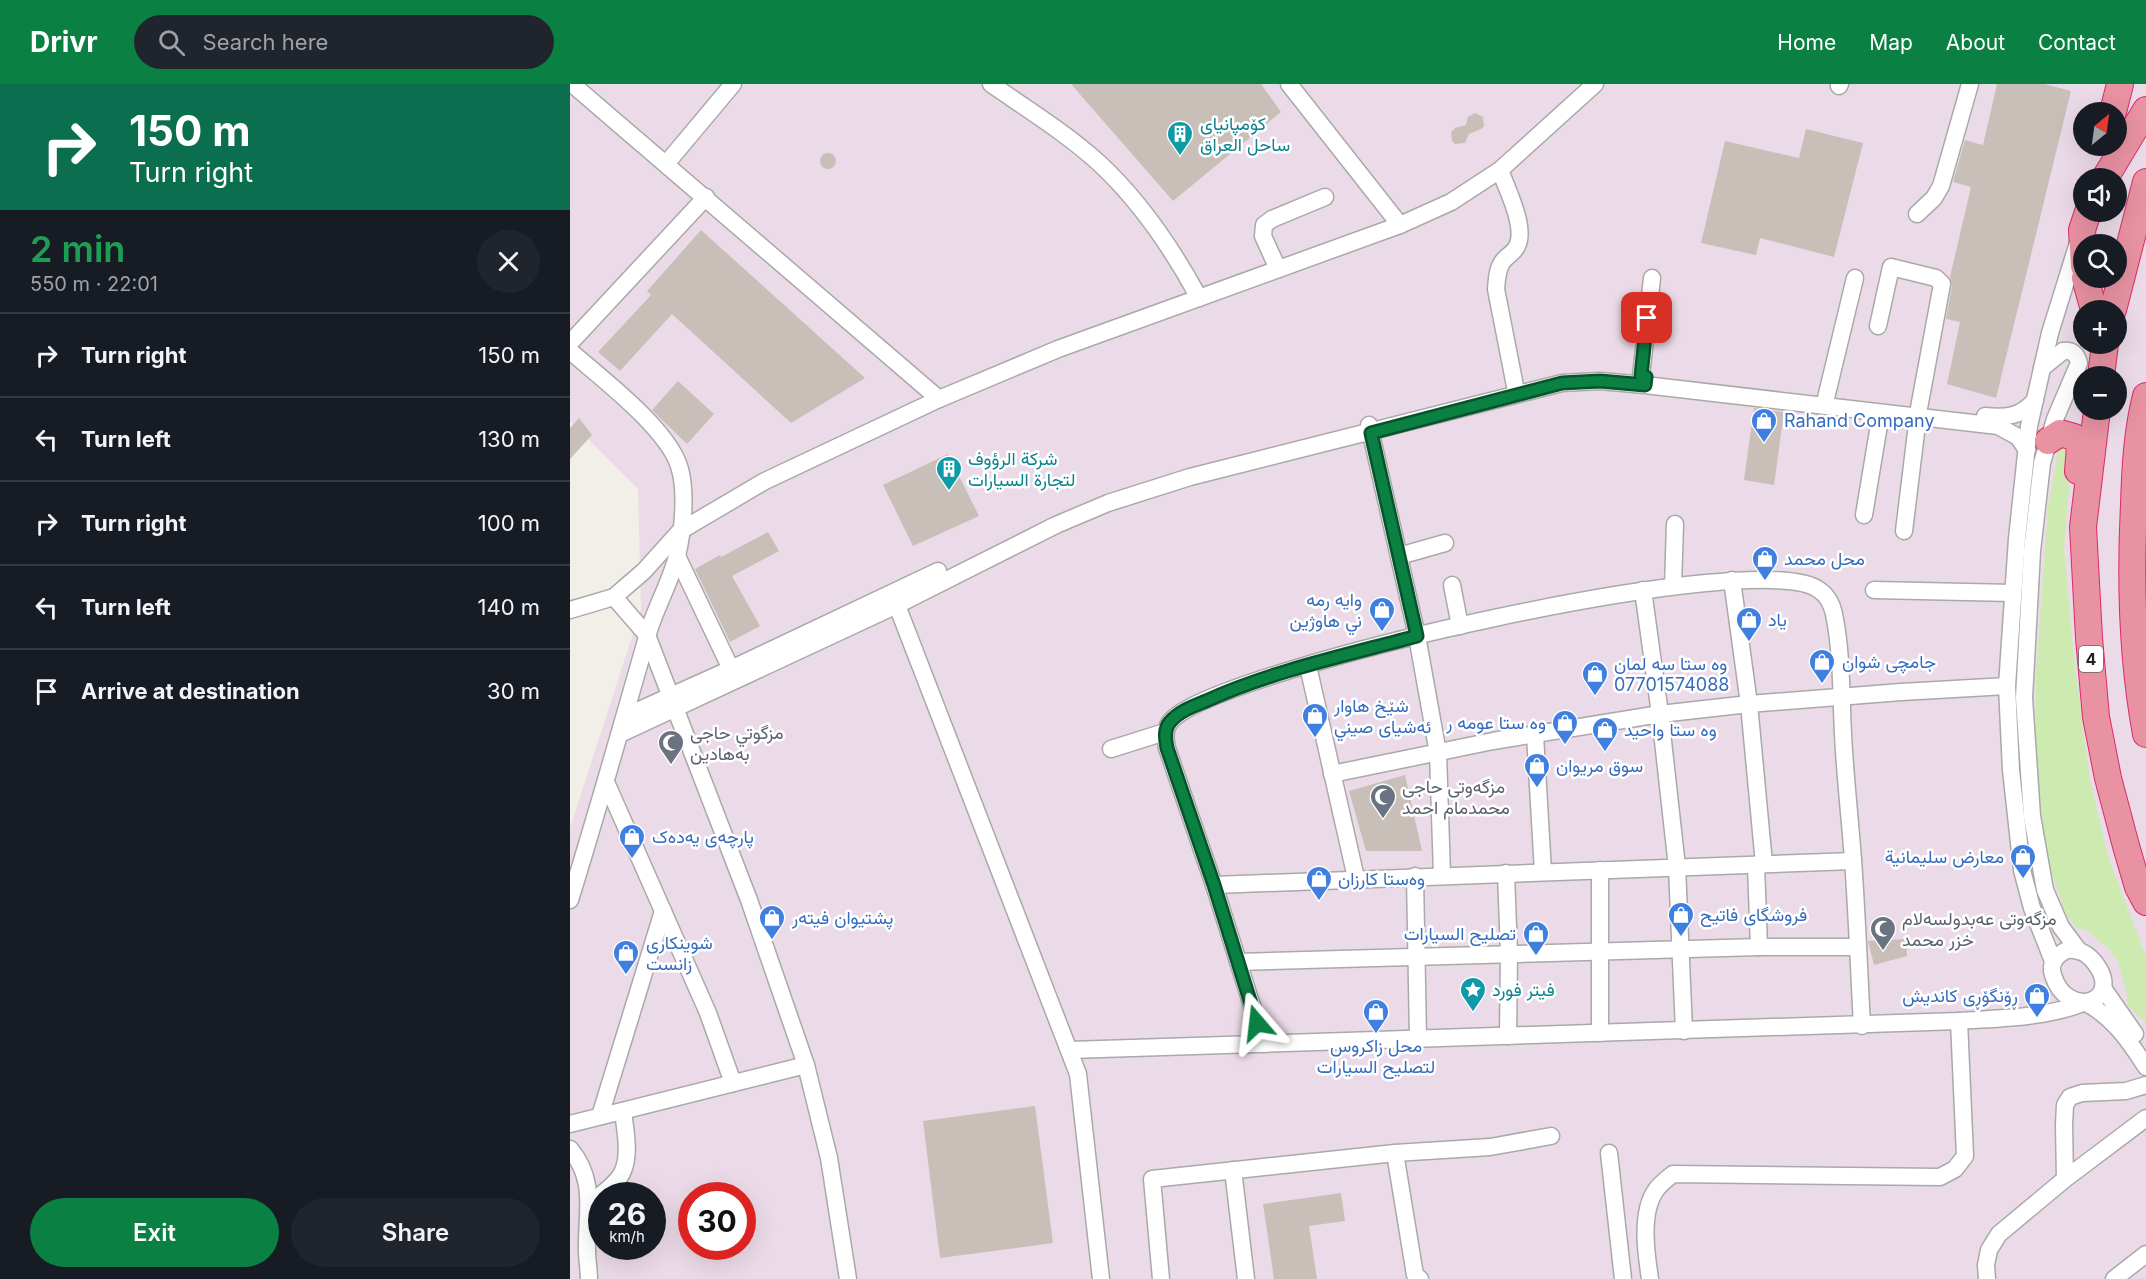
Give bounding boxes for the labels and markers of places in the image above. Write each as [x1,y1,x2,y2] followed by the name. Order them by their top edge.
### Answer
[1200,113,1290,156] place label: کۆمپانیای ساحل العراق
[1165,119,1195,157] building icon: کۆمپانیای ساحل العراق
[1621,292,1672,343] pin
[1749,406,1779,444] shop icon: Rahand Company
[1784,410,1935,431] place label: Rahand Company
[968,448,1075,491] place label: شركة الرؤوف لتجارة السيارات
[934,454,964,492] building icon: شركة الرؤوف لتجارة السيارات
[1750,544,1780,582] shop icon: محل محمد
[1784,548,1865,570] place label: محل محمد
[1290,589,1362,636] place label: وايه رمه ني هاوژين
[1367,595,1397,633] shop icon: وايه رمه ني هاوژين
[1734,605,1764,643] shop icon: ياد
[1768,609,1787,630] place label: ياد
[1807,647,1837,685] shop icon: جامچی شوان
[1842,651,1936,674] place label: جامچی شوان
[1614,653,1729,695] place label: وه ستا سه لمان 07701574088
[1580,659,1610,697] shop icon: وه ستا سه لمان 07701574088
[1333,695,1431,742] place label: شێخ هاوار ئەشیای صيني
[1300,701,1330,739] shop icon: شێخ هاوار ئەشیای صيني
[1550,708,1580,746] shop icon: وه ستا عومه ر
[1445,712,1546,734] place label: وه ستا عومه ر
[1590,715,1620,753] shop icon: وه ستا واحید
[1624,719,1717,741] place label: وه ستا واحید
[690,722,784,765] place label: مزگوتي حاجی بەهادین
[656,728,686,766] mosque icon: مزگوتي حاجی بەهادین
[1522,751,1552,789] shop icon: سوق مریوان
[1556,755,1643,777] place label: سوق مریوان
[1402,776,1510,820] place label: مزگەوتی حاجی محمدمام احمد
[1368,782,1398,820] mosque icon: مزگەوتی حاجی محمدمام احمد
[617,822,647,860] shop icon: پارچەی یەدەک
[652,826,754,849] place label: پارچەی یەدەک
[2008,842,2038,880] shop icon: معارض سليمانية
[1885,846,2004,868] place label: معارض سليمانية
[1304,864,1334,902] shop icon: وەستا کارزان
[1338,868,1425,890] place label: وەستا کارزان
[1666,900,1696,938] shop icon: فروشگاى فاتيح
[757,903,787,941] shop icon: پشتیوان فیتەر
[1700,904,1807,927] place label: فروشگاى فاتيح
[791,907,893,930] place label: پشتیوان فیتەر
[1902,908,2057,951] place label: مزگەوتی عەبدولسەلام خزر محمد
[1868,914,1898,952] mosque icon: مزگەوتی عەبدولسەلام خزر محمد
[1521,919,1551,957] shop icon: تصليح السيارات
[1404,923,1516,946] place label: تصليح السيارات
[646,932,713,975] place label: شوینکاری زانست
[611,938,641,976] shop icon: شوینکاری زانست
[1458,975,1488,1013] place icon: فيتر فورد
[1492,979,1555,1001] place label: فيتر فورد
[2022,981,2052,1019] shop icon: ڕۆنگۆڕی کاندیش
[1902,985,2018,1010] place label: ڕۆنگۆڕی کاندیش
[1361,997,1391,1035] shop icon: محل زاكروس لتصليح السيارات
[1317,1035,1435,1079] place label: محل زاكروس لتصليح السيارات

